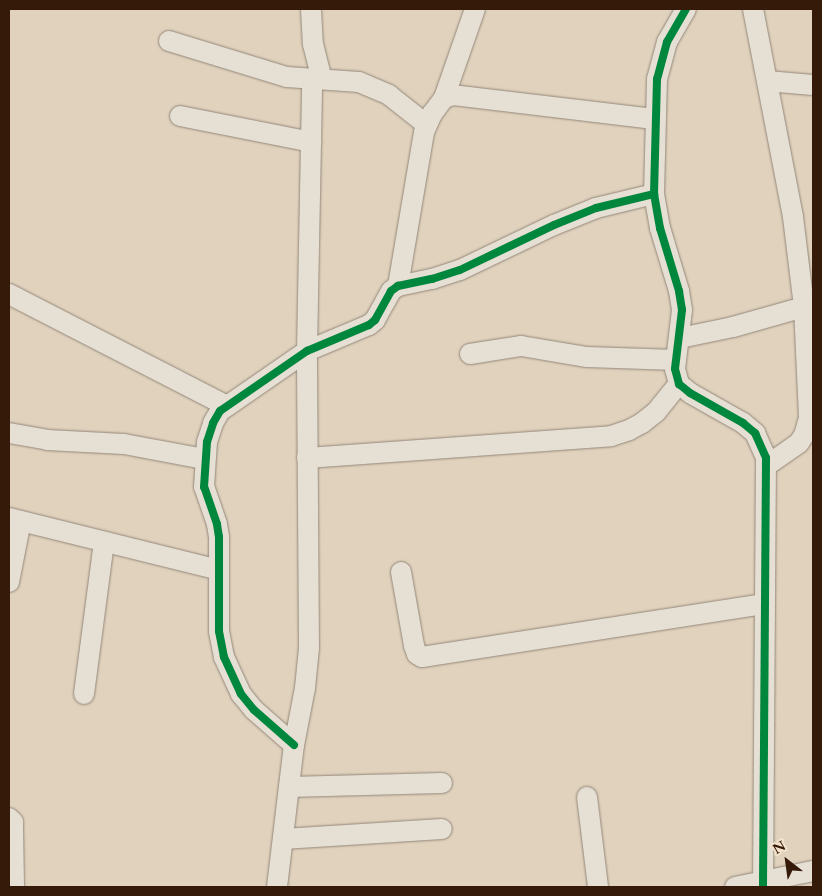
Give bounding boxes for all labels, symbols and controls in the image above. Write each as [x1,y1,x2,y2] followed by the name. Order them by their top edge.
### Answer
[762,836,812,886] north arrow
[769,836,789,859] text: N

